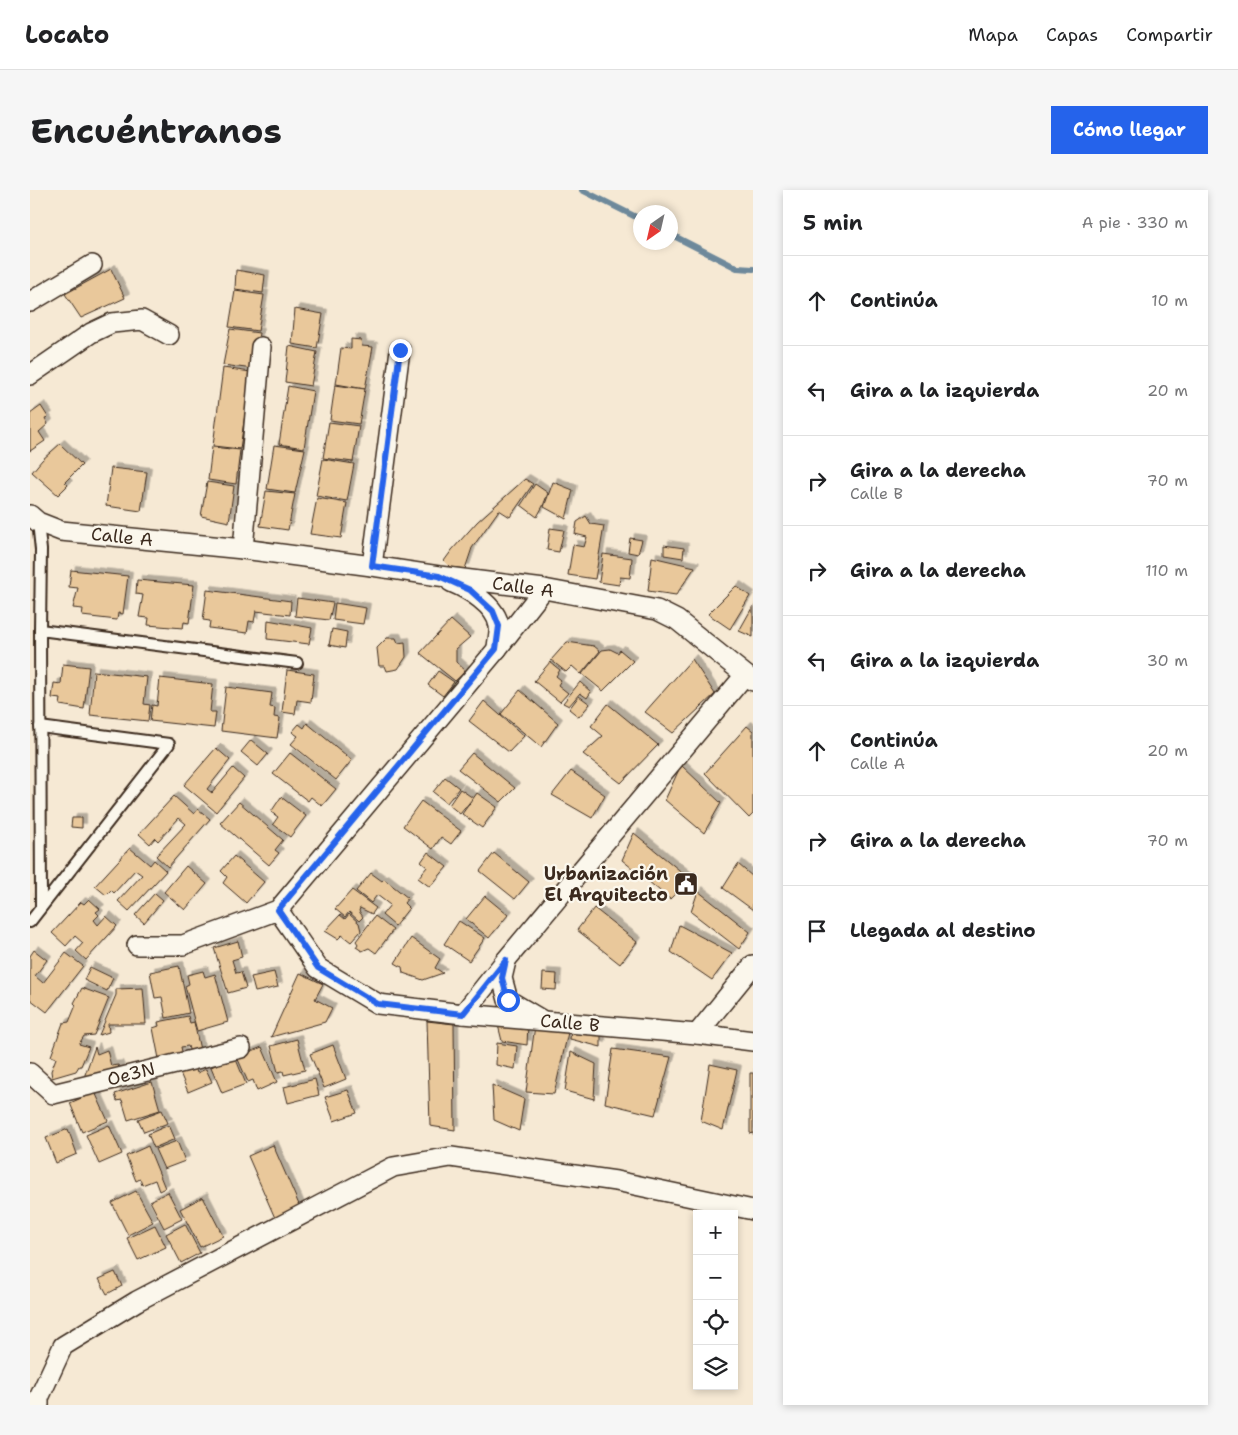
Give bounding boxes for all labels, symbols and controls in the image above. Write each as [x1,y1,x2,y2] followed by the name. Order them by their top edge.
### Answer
[25,19,109,51] text: Locato
[968,23,1018,47] text: Mapa
[1046,23,1098,47] text: Capas
[1126,23,1213,47] text: Compartir
[1051,106,1208,154] button: Cómo llegar
[30,107,282,154] text: Encuéntranos
[633,205,678,250] north arrow
[803,209,863,237] text: 5 min
[1082,212,1188,233] text: A pie · 330 m
[803,287,831,315] icon: ahead
[850,288,938,313] text: Continúa
[1151,290,1188,311] text: 10 m
[389,339,412,362] route end
[803,377,831,405] icon: left
[850,378,1039,403] text: Gira a la izquierda
[1147,380,1188,401] text: 20 m
[850,458,1026,483] text: Gira a la derecha
[803,467,831,495] icon: right
[1147,470,1188,491] text: 70 m
[850,483,903,504] text: Calle B
[90,522,154,552] street label: Calle A
[803,557,831,585] icon: right
[850,558,1026,583] text: Gira a la derecha
[1145,560,1188,581] text: 110 m
[491,571,555,603] street label: Calle A
[803,647,831,675] icon: left
[850,648,1039,673] text: Gira a la izquierda
[1147,650,1188,671] text: 30 m
[850,728,938,753] text: Continúa
[803,737,831,765] icon: ahead
[1147,740,1188,761] text: 20 m
[850,753,905,774] text: Calle A
[803,827,831,855] icon: right
[850,828,1026,853] text: Gira a la derecha
[1147,830,1188,851] text: 70 m
[544,862,668,907] place label: Urbanización El Arquitecto
[673,871,699,897] public building icon: Urbanización El Arquitecto
[803,917,831,945] icon: arrive
[850,918,1036,943] text: Llegada al destino
[497,989,520,1012] route start
[539,1008,601,1038] street label: Calle B
[105,1056,157,1092] street label: Oe3N
[693,1210,738,1390] map controls
[693,1210,738,1255] button: +
[693,1255,738,1300] button: −
[693,1300,738,1345] button: locate
[693,1345,738,1390] button: layers

